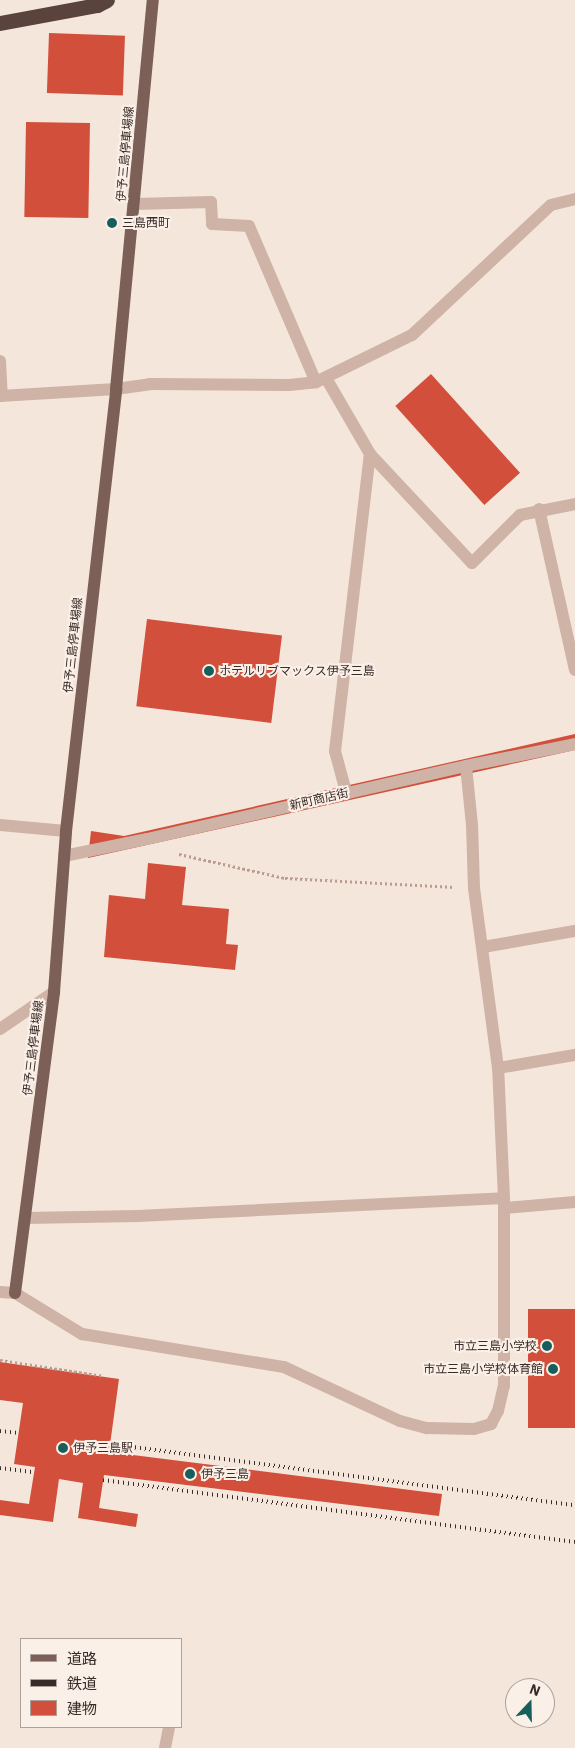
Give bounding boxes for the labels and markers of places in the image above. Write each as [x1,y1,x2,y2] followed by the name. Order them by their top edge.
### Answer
[122,216,170,230] place label: 三島西町
[106,217,118,229] marker: 三島西町
[219,664,375,678] place label: ホテルリブマックス伊予三島
[203,665,215,677] marker: ホテルリブマックス伊予三島
[453,1339,537,1353] place label: 市立三島小学校
[541,1340,553,1352] marker: 市立三島小学校
[423,1362,543,1376] place label: 市立三島小学校体育館
[547,1363,559,1375] marker: 市立三島小学校体育館
[73,1441,133,1455] place label: 伊予三島駅
[57,1442,69,1454] marker: 伊予三島駅
[183,1467,197,1481] marker: 伊予三島
[201,1467,249,1481] place label: 伊予三島

